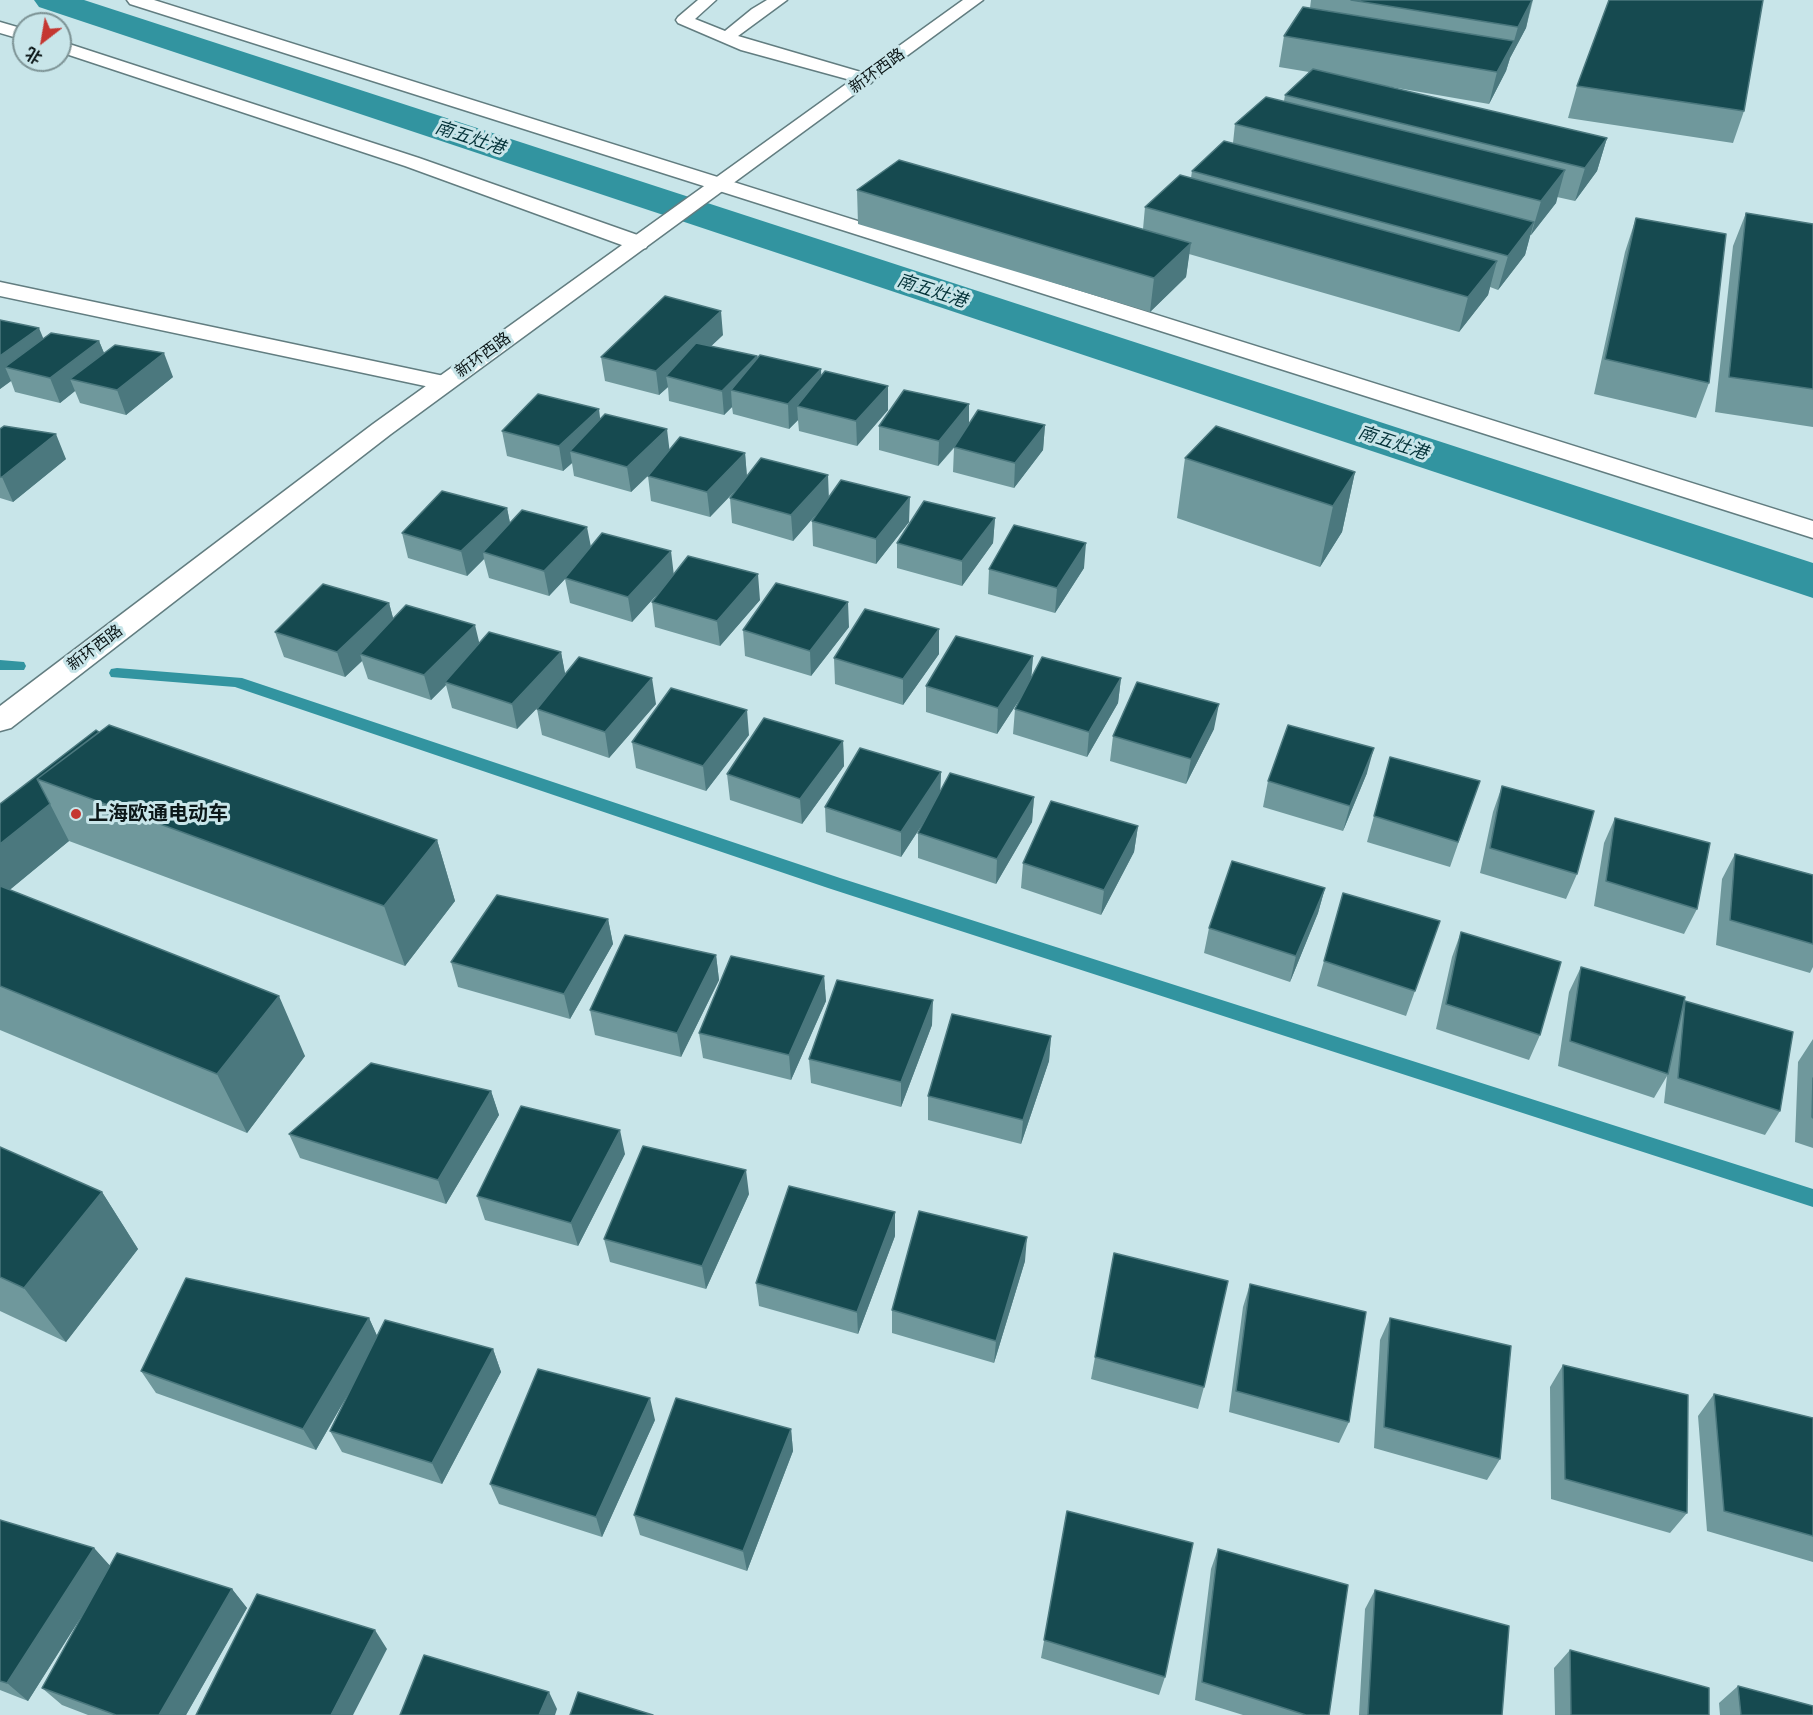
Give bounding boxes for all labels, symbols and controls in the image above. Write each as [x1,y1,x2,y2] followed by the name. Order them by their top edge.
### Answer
[12,12,72,72] north arrow
[22,43,46,68] text: 北
[845,44,909,98] street label: 新环西路
[432,117,508,159] water label: 南五灶港
[894,270,970,312] water label: 南五灶港
[451,328,515,382] street label: 新环西路
[1355,422,1431,464] water label: 南五灶港
[64,621,126,675] street label: 新环西路
[88,802,228,826] place label: 上海欧通电动车
[69,807,83,821] marker: 上海欧通电动车

